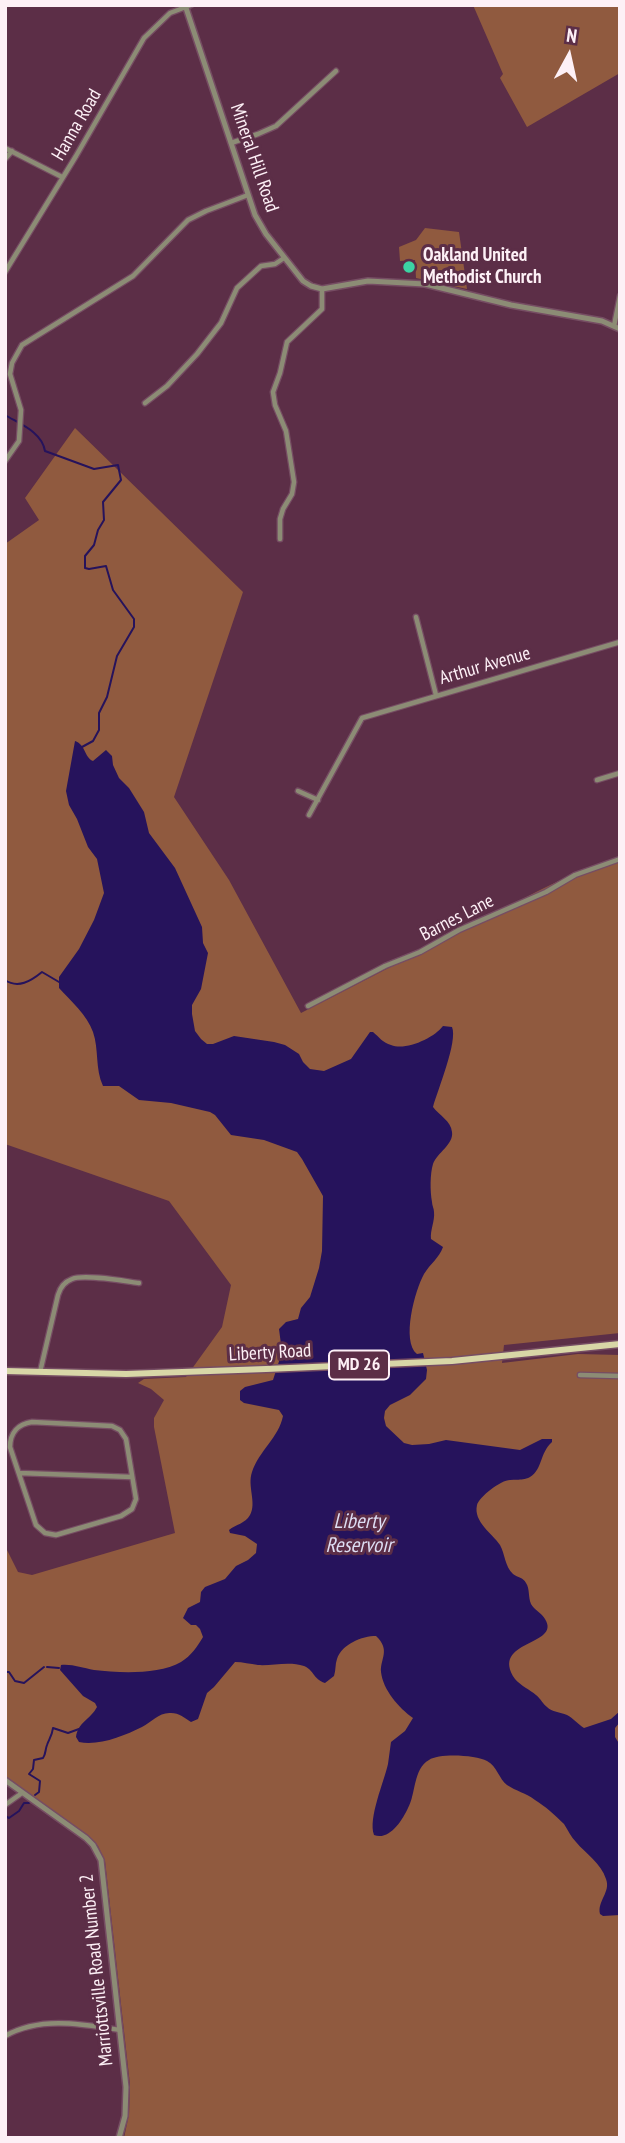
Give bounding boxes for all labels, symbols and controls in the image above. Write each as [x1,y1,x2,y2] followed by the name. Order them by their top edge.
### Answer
[534,21,604,91] north arrow
[565,23,579,48] text: N
[48,85,106,165] street label: Hanna Road
[225,101,283,215] street label: Mineral Hill Road
[423,245,542,289] place label: Oakland United Methodist Church
[401,259,417,275] marker: Oakland United Methodist Church
[437,642,533,690] street label: Arthur Avenue
[416,890,498,946] street label: Barnes Lane
[228,1339,312,1367] street label: Liberty Road
[329,1350,389,1380] road number: MD 26
[326,1509,392,1559] water label: Liberty Reservoir
[76,1873,118,2067] street label: Marriottsville Road Number 2

